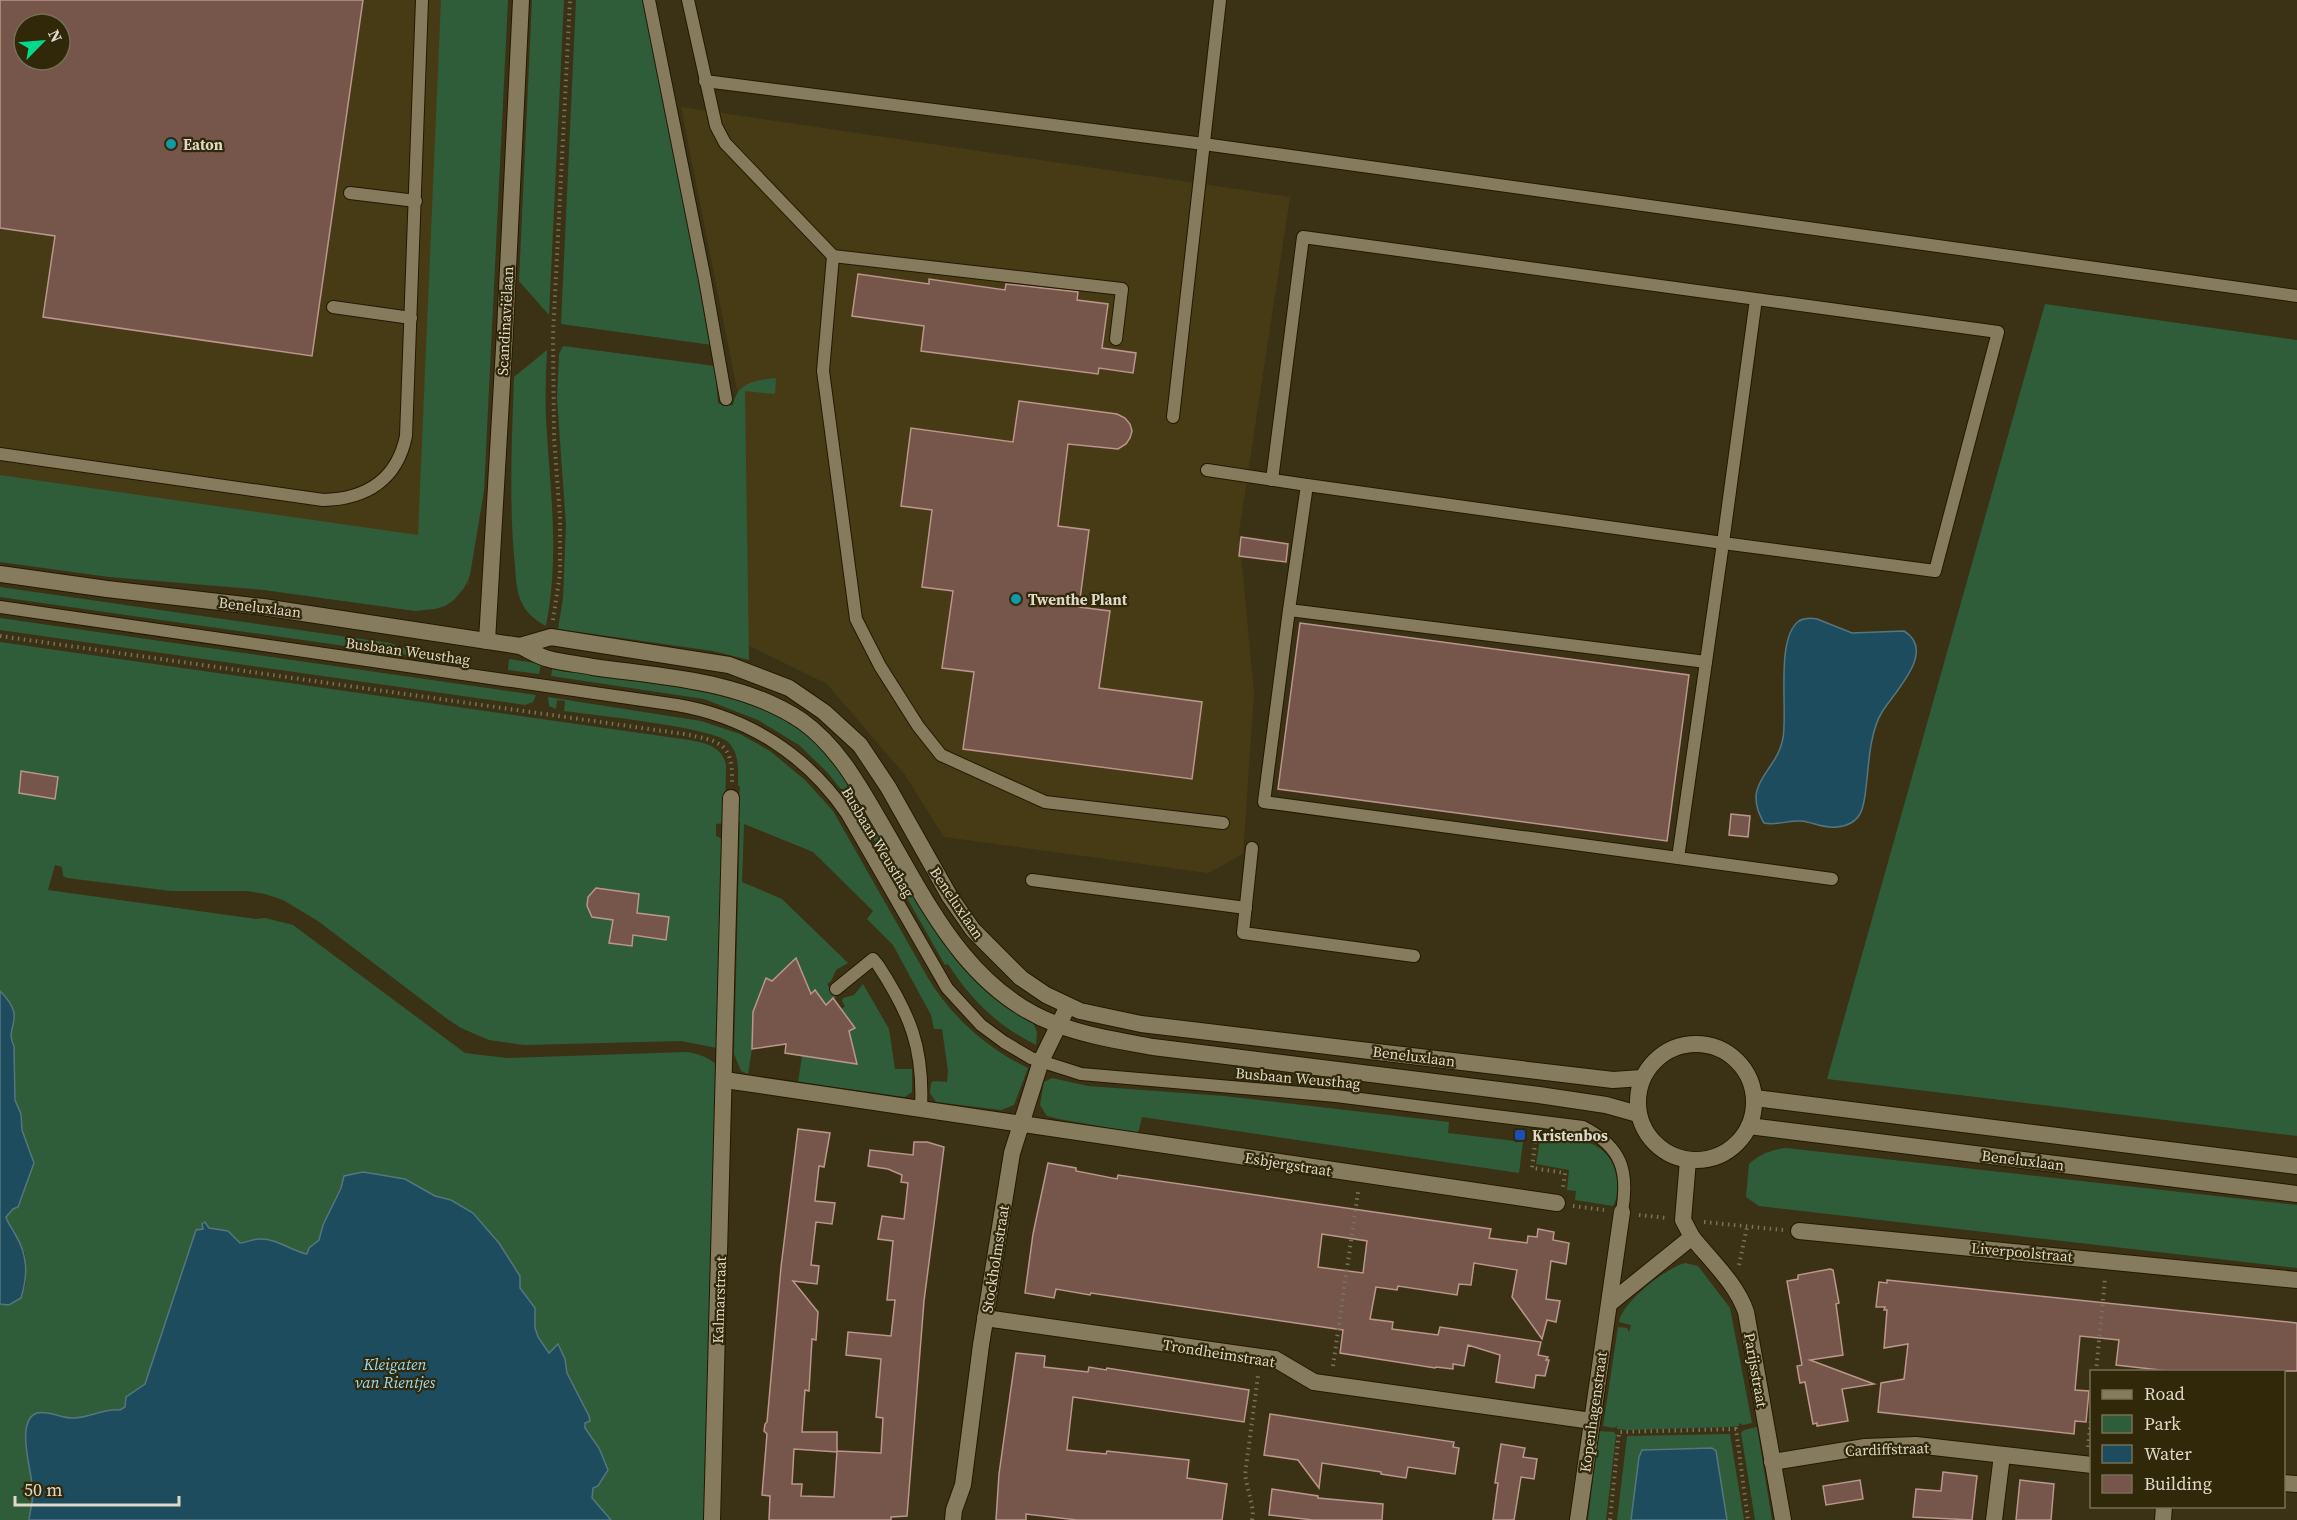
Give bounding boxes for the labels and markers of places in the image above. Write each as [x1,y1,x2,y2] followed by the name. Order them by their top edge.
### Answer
[183,134,223,155] place label: Eaton
[164,137,178,151] marker: Eaton
[1028,589,1128,610] place label: Twenthe Plant
[1009,592,1023,606] marker: Twenthe Plant
[1532,1125,1608,1146] place label: Kristenbos
[1513,1128,1527,1142] marker: Kristenbos

